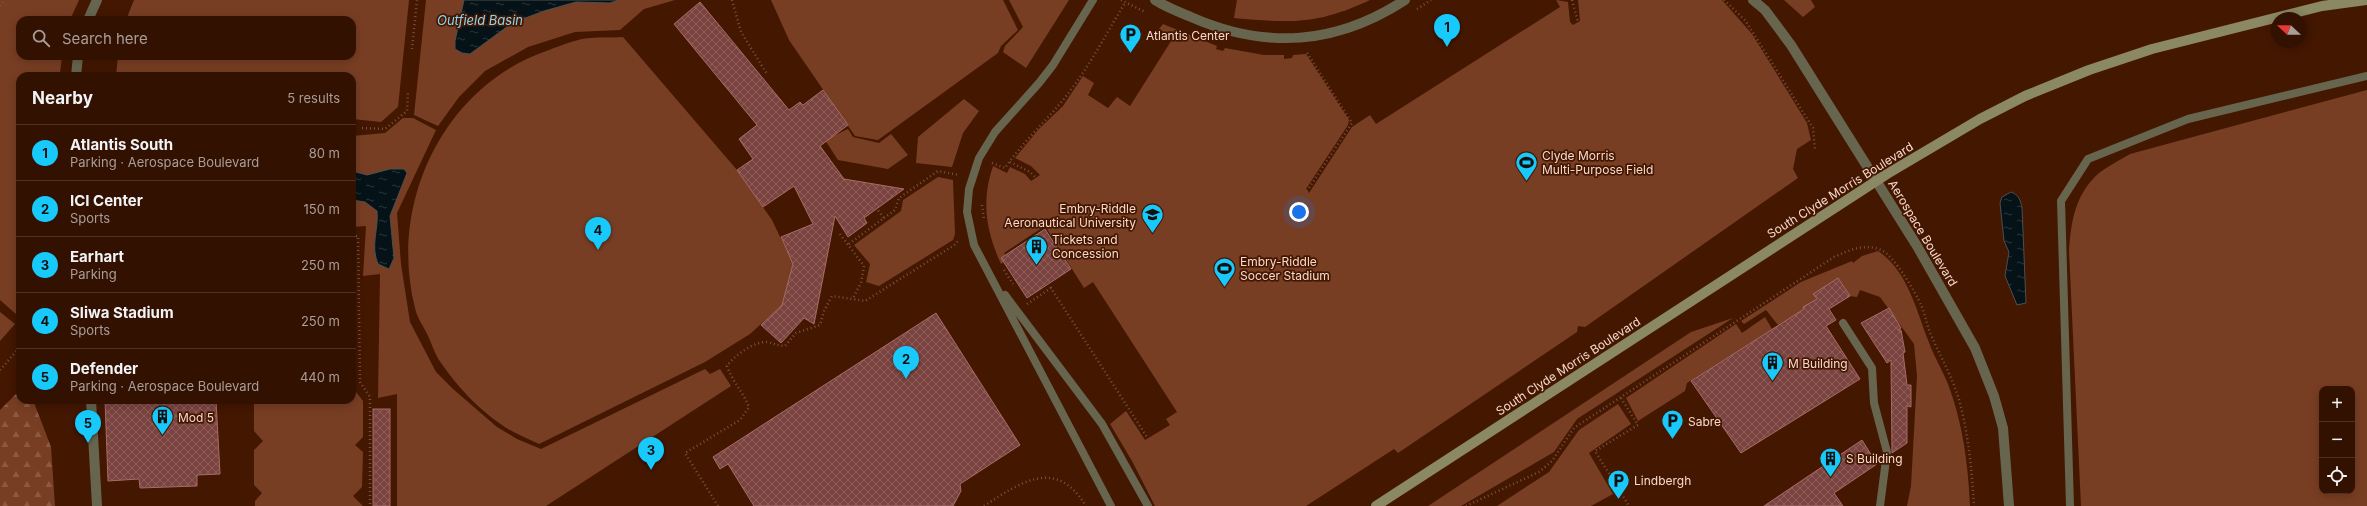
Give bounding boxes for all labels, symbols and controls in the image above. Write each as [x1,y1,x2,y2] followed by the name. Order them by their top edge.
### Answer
[437,12,523,28] water label: Outfield Basin
[2271,12,2307,48] north arrow
[1434,14,1460,47] pin: 1
[16,16,356,60] search box
[1117,22,1143,55] parking icon: Atlantis Center
[30,27,52,49] icon: search
[1146,28,1230,43] place label: Atlantis Center
[62,29,148,48] text: Search here
[32,88,93,108] text: Nearby
[287,90,340,106] text: 5 results
[70,135,173,154] text: Atlantis South
[1764,139,1916,241] street label: South Clyde Morris Boulevard
[42,145,48,161] text: 1
[309,145,340,161] text: 80 m
[1542,148,1653,177] place label: Clyde Morris Multi-Purpose Field
[1513,149,1539,182] sports icon: Clyde Morris Multi-Purpose Field
[70,154,259,170] text: Parking · Aerospace Boulevard
[1885,177,1961,289] street label: Aerospace Boulevard
[70,191,143,210] text: ICI Center
[41,201,49,217] text: 2
[304,201,340,217] text: 150 m
[1004,201,1136,230] place label: Embry-Riddle Aeronautical University
[1139,202,1165,235] school or university icon: Embry-Riddle Aeronautical University
[1289,202,1309,222] your location
[70,210,110,226] text: Sports
[585,217,611,250] pin: 4
[1052,232,1119,261] place label: Tickets and Concession
[1024,233,1050,266] building icon: Tickets and Concession
[70,247,124,266] text: Earhart
[1240,254,1330,283] place label: Embry-Riddle Soccer Stadium
[1212,255,1238,288] sports icon: Embry-Riddle Soccer Stadium
[41,257,49,273] text: 3
[301,257,340,273] text: 250 m
[70,266,117,282] text: Parking
[70,303,174,322] text: Sliwa Stadium
[41,313,49,329] text: 4
[301,313,340,329] text: 250 m
[1493,314,1643,418] street label: South Clyde Morris Boulevard
[70,322,110,338] text: Sports
[893,346,919,379] pin: 2
[1760,350,1786,383] building icon: M Building
[1788,356,1848,371] place label: M Building
[70,359,138,378] text: Defender
[41,369,49,385] text: 5
[300,369,340,385] text: 440 m
[70,378,259,394] text: Parking · Aerospace Boulevard
[2319,386,2355,494] map controls
[2319,386,2355,422] button: +
[149,404,175,437] building icon: Mod 5
[1660,408,1686,441] parking icon: Sabre
[75,410,101,443] pin: 5
[178,410,214,425] place label: Mod 5
[1688,414,1721,429] place label: Sabre
[2319,422,2355,458] button: −
[638,437,664,470] pin: 3
[1817,445,1843,478] building icon: S Building
[1846,451,1903,466] place label: S Building
[2319,458,2355,494] button: locate
[1606,467,1632,500] parking icon: Lindbergh
[1634,473,1691,488] place label: Lindbergh

